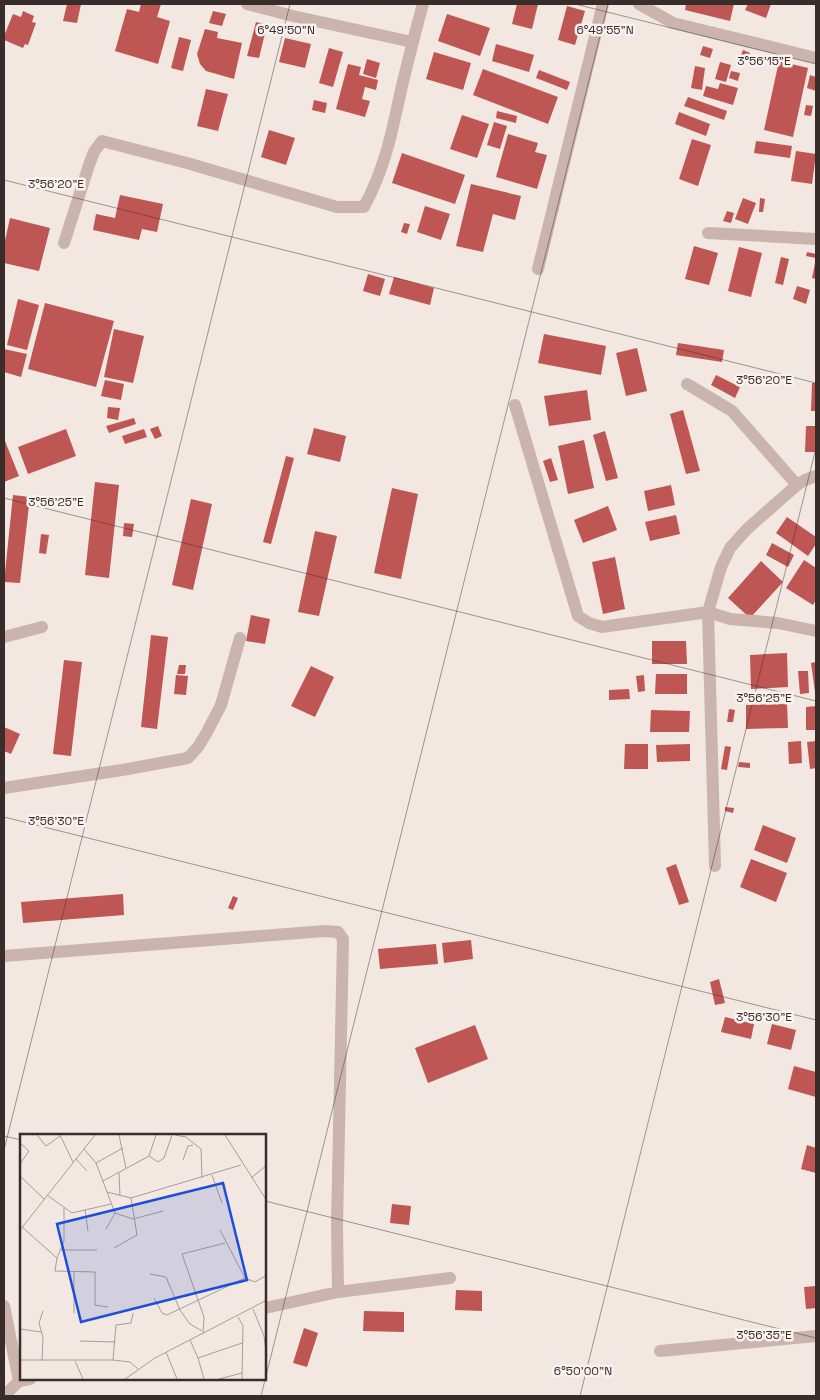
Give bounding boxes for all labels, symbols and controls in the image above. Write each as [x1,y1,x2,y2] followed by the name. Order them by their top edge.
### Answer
[257,22,315,38] text: 6°49'50"N
[576,22,634,38] text: 6°49'55"N
[737,53,791,69] text: 3°56'15"E
[28,176,84,192] text: 3°56'20"E
[736,372,792,388] text: 3°56'20"E
[28,494,84,510] text: 3°56'25"E
[736,690,792,706] text: 3°56'25"E
[28,813,84,829] text: 3°56'30"E
[736,1009,792,1025] text: 3°56'30"E
[20,1134,266,1380] inset map
[736,1327,792,1343] text: 3°56'35"E
[554,1363,612,1379] text: 6°50'00"N

